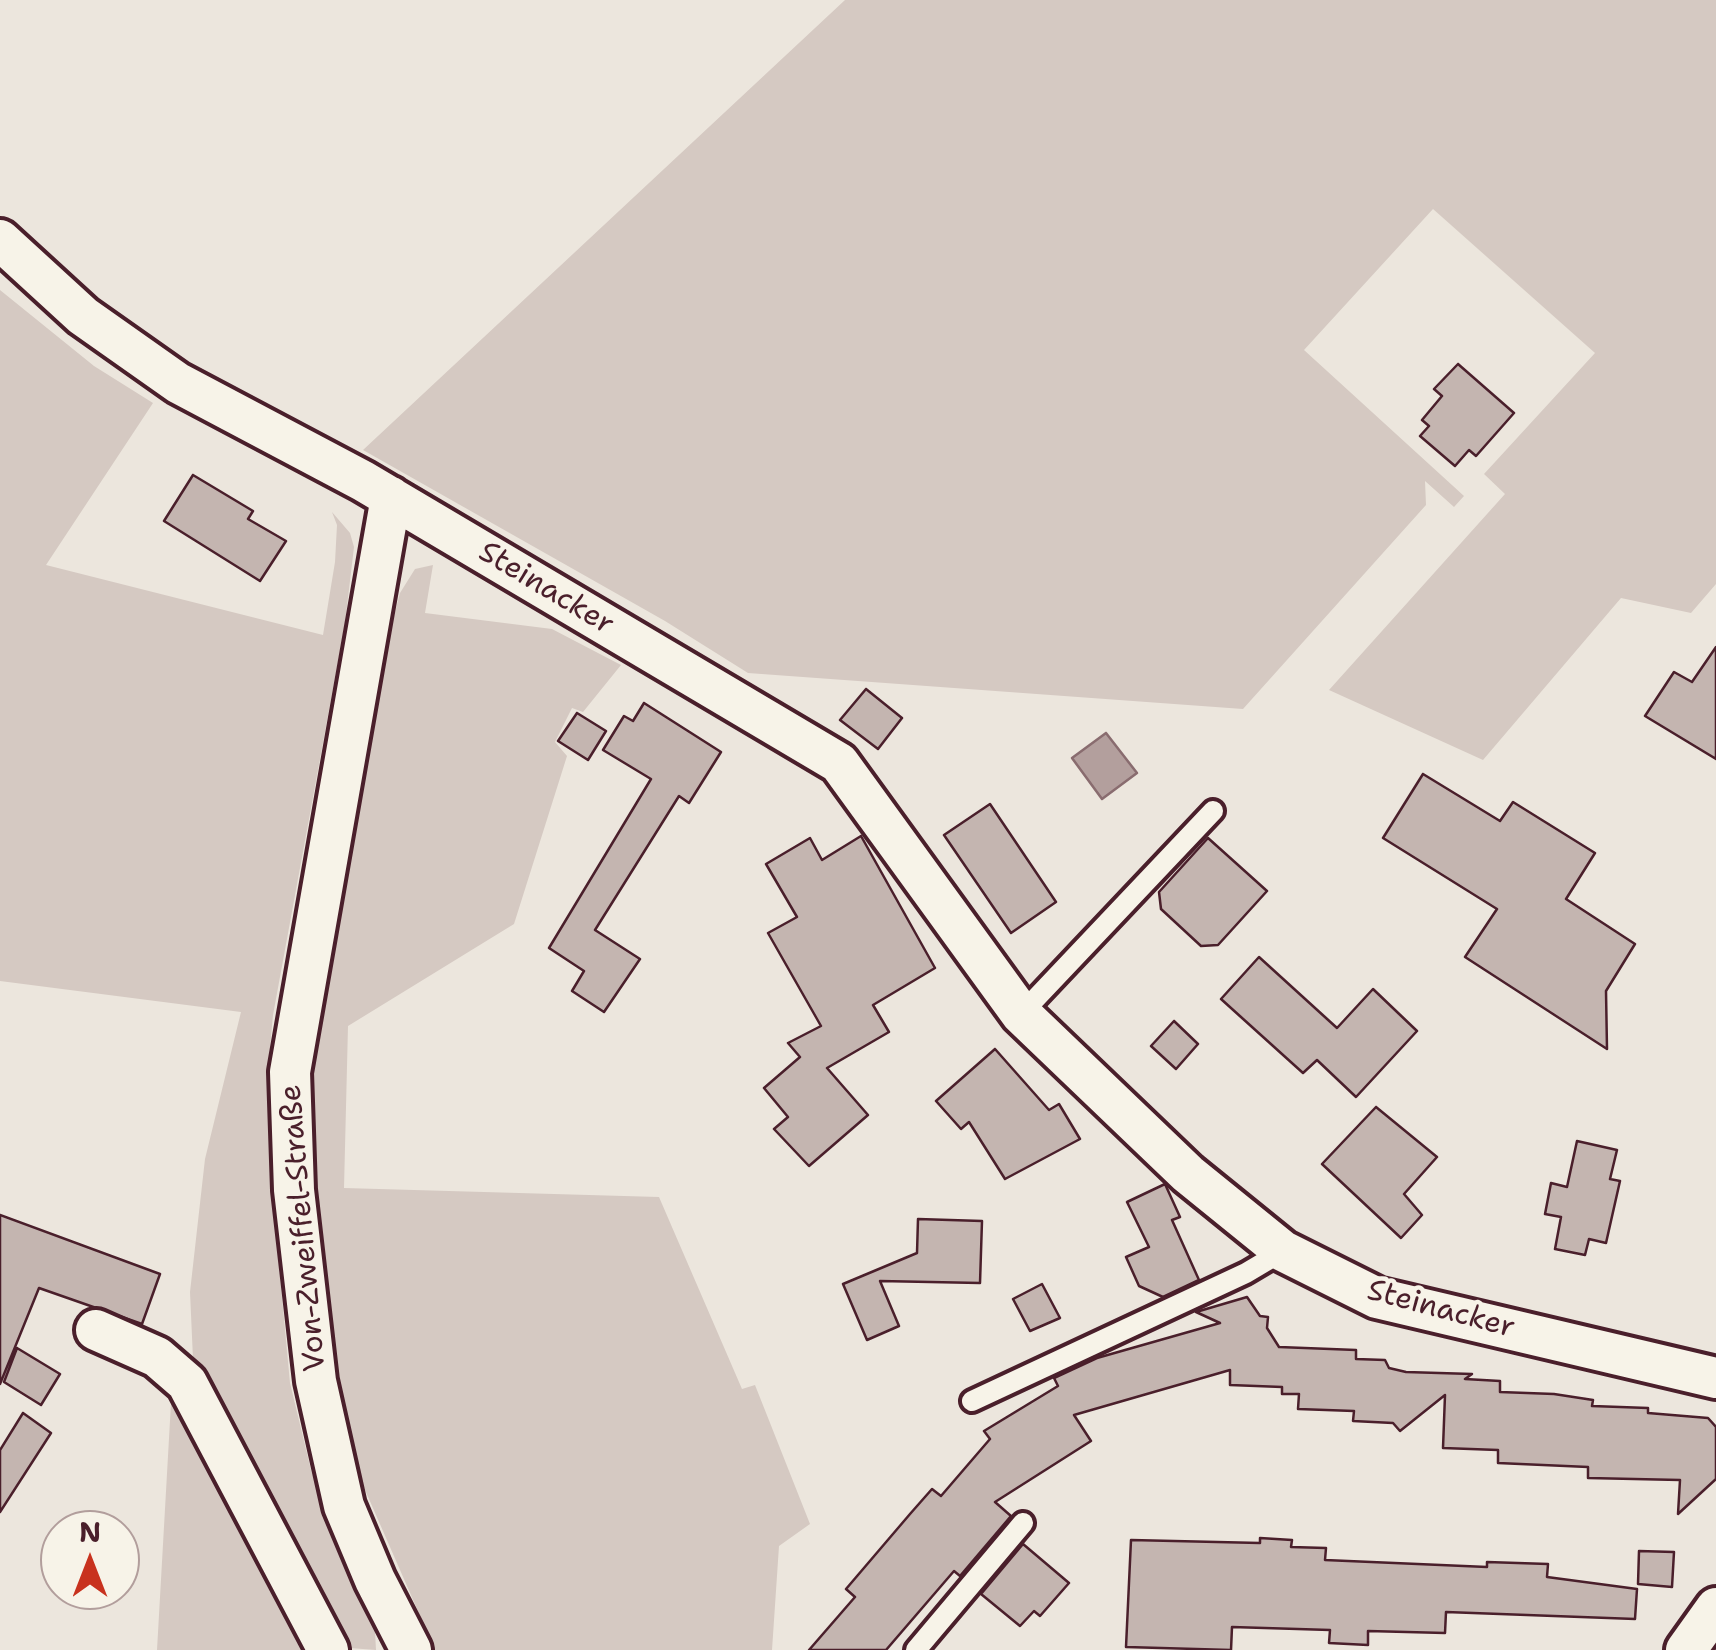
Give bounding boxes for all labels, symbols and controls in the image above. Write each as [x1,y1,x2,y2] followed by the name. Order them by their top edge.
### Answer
[472,535,620,643] street label: Steinacker
[274,1083,334,1373] street label: Von-Zweiffel-Straße
[1363,1273,1519,1347] street label: Steinacker
[40,1510,140,1610] north arrow
[79,1513,101,1551] text: N

